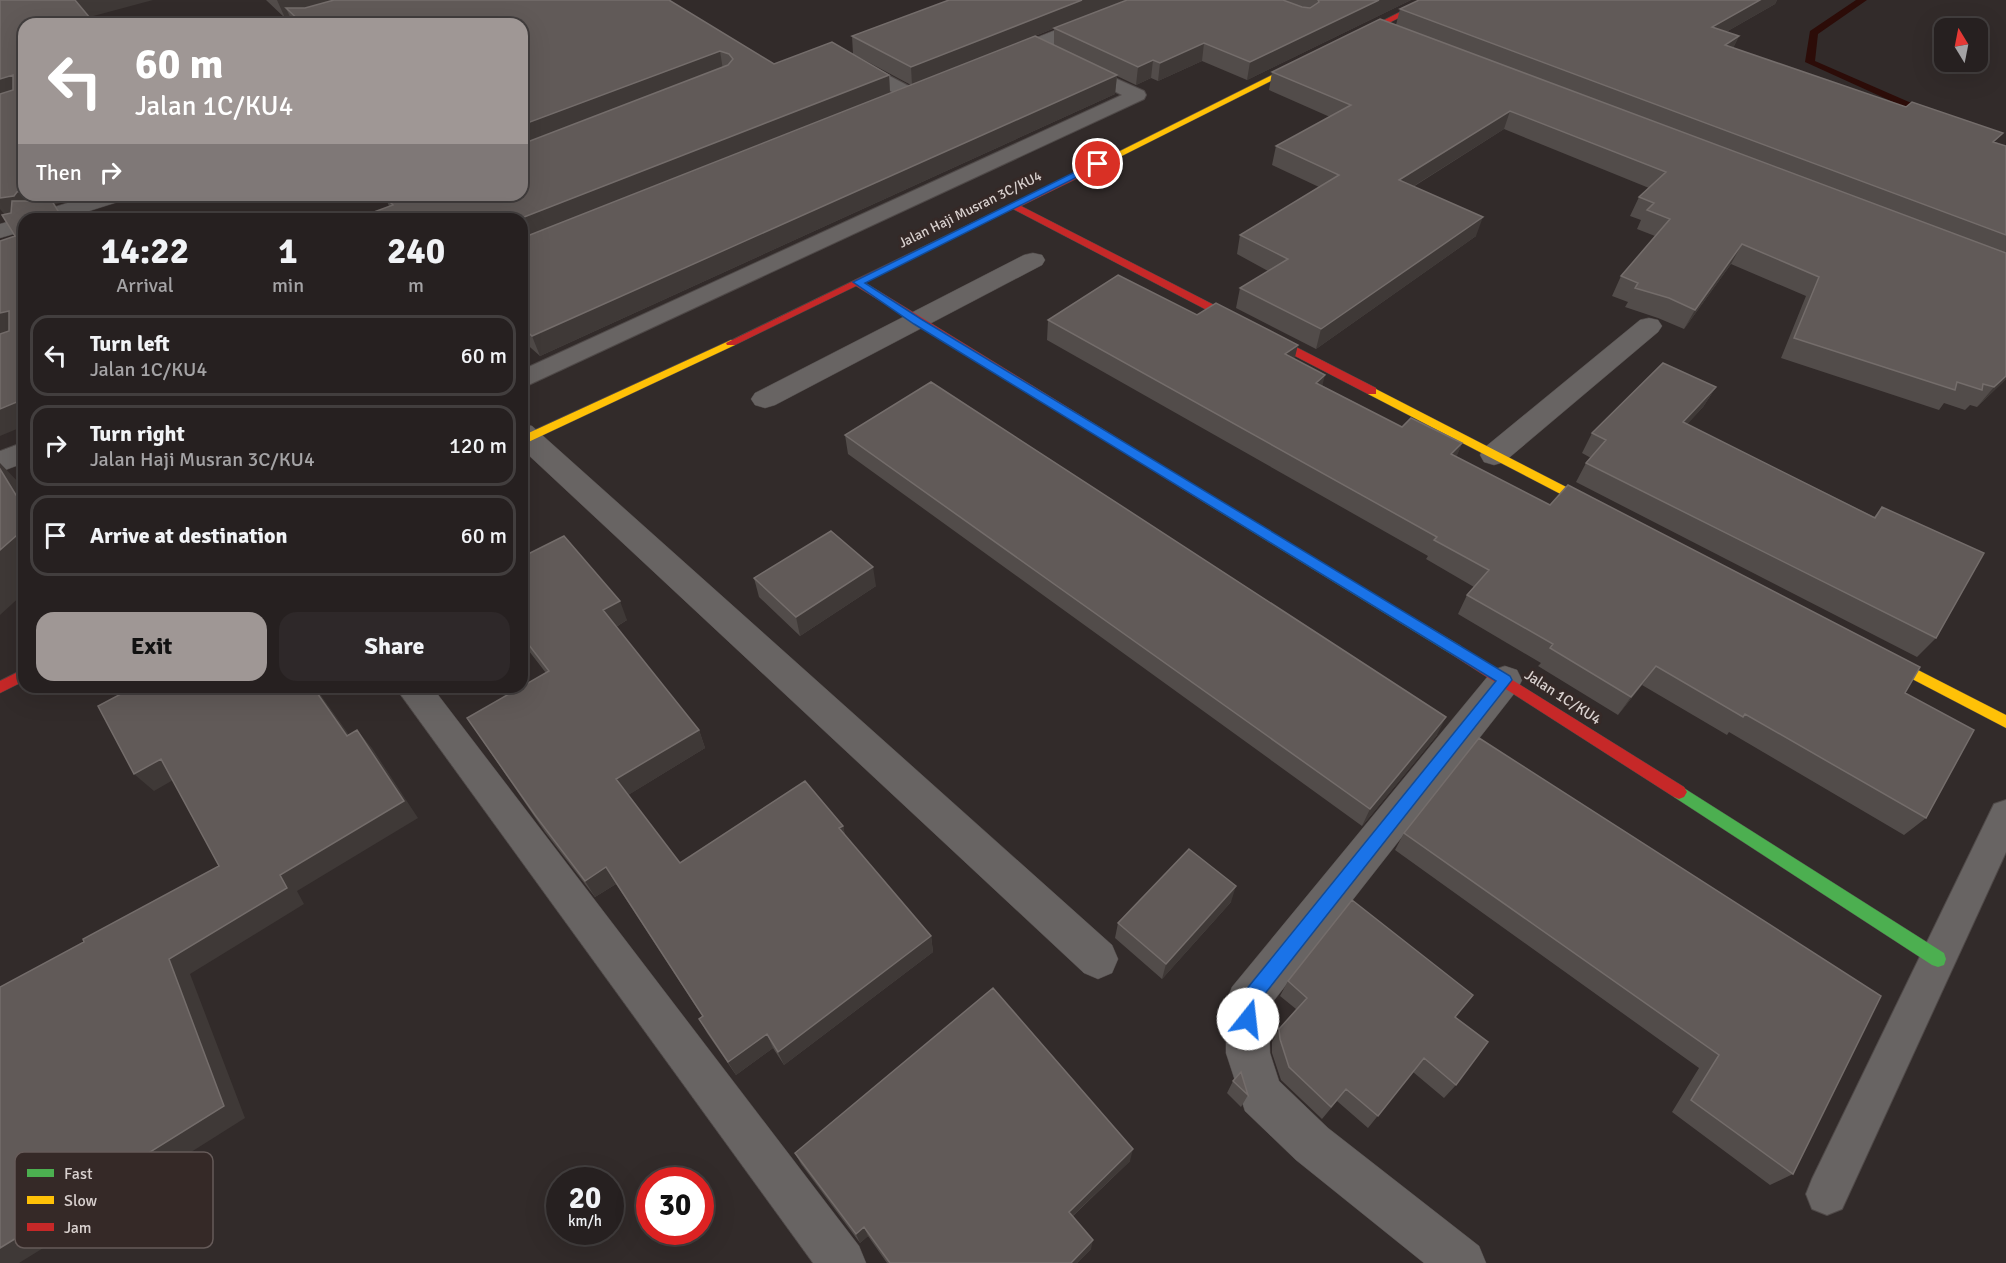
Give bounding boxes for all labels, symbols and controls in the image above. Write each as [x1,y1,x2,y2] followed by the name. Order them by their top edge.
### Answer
[1934,18,1988,72] north arrow
[1934,18,1988,72] map controls
[135,39,224,90] text: 60 m
[36,42,114,120] icon: left
[135,90,293,123] text: Jalan 1C/KU4
[1072,138,1123,189] pin
[1081,147,1114,180] icon: arrive
[94,156,127,189] icon: right
[36,159,82,186] text: Then
[896,167,1045,252] street label: Jalan Haji Musran 3C/KU4
[101,229,189,274] text: 14:22
[278,229,298,274] text: 1
[387,229,445,274] text: 240
[116,273,174,298] text: Arrival
[272,273,304,298] text: min
[408,273,424,298] text: m
[90,330,170,357] text: Turn left
[39,339,72,372] icon: left
[461,342,507,369] text: 60 m
[90,357,207,382] text: Jalan 1C/KU4
[90,420,185,447] text: Turn right
[39,429,72,462] icon: right
[449,432,507,459] text: 120 m
[90,447,315,472] text: Jalan Haji Musran 3C/KU4
[39,519,72,552] icon: arrive
[90,522,287,549] text: Arrive at destination
[461,522,507,549] text: 60 m
[36,612,267,681] button: Exit
[279,612,510,681] button: Share
[1521,666,1605,728] street label: Jalan 1C/KU4
[1216,987,1280,1051] position arrow
[15,1152,213,1248] legend
[64,1164,93,1184] text: Fast
[636,1167,714,1245] speed limit sign: 30
[569,1180,601,1217] text: 20
[64,1191,98,1211] text: Slow
[568,1212,602,1230] text: km/h
[64,1218,92,1238] text: Jam

